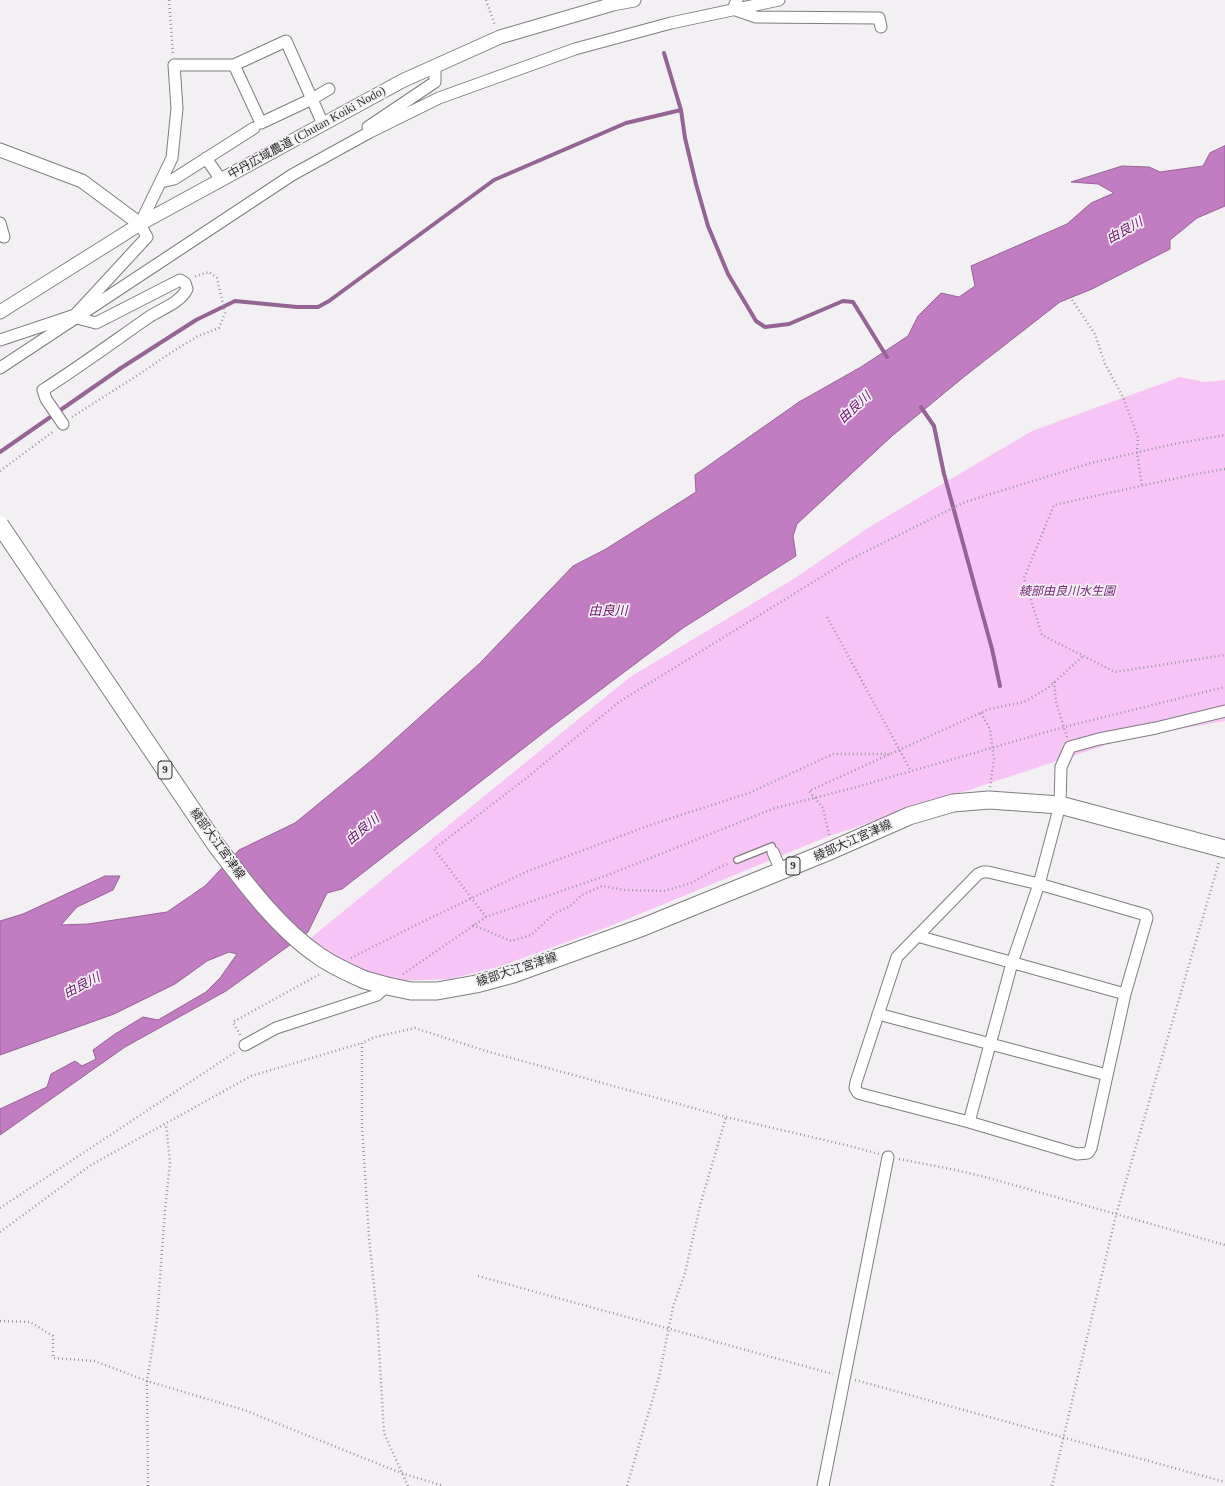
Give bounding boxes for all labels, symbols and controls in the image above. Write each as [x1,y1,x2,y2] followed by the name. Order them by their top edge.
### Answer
[226,84,388,182] street label: 中丹広域農道 (Chutan Koiki Nodo)
[1104,215,1146,247] water label: 由良川
[835,389,875,427] water label: 由良川
[1019,585,1115,599] park label: 綾部由良川水生園
[589,604,627,620] water label: 由良川
[158,761,172,779] road number: 9
[186,806,248,882] street label: 綾部大江宮津線
[343,811,383,849] water label: 由良川
[812,817,894,865] street label: 綾部大江宮津線
[786,857,800,875] road number: 9
[475,950,559,990] street label: 綾部大江宮津線
[61,970,103,1002] water label: 由良川

